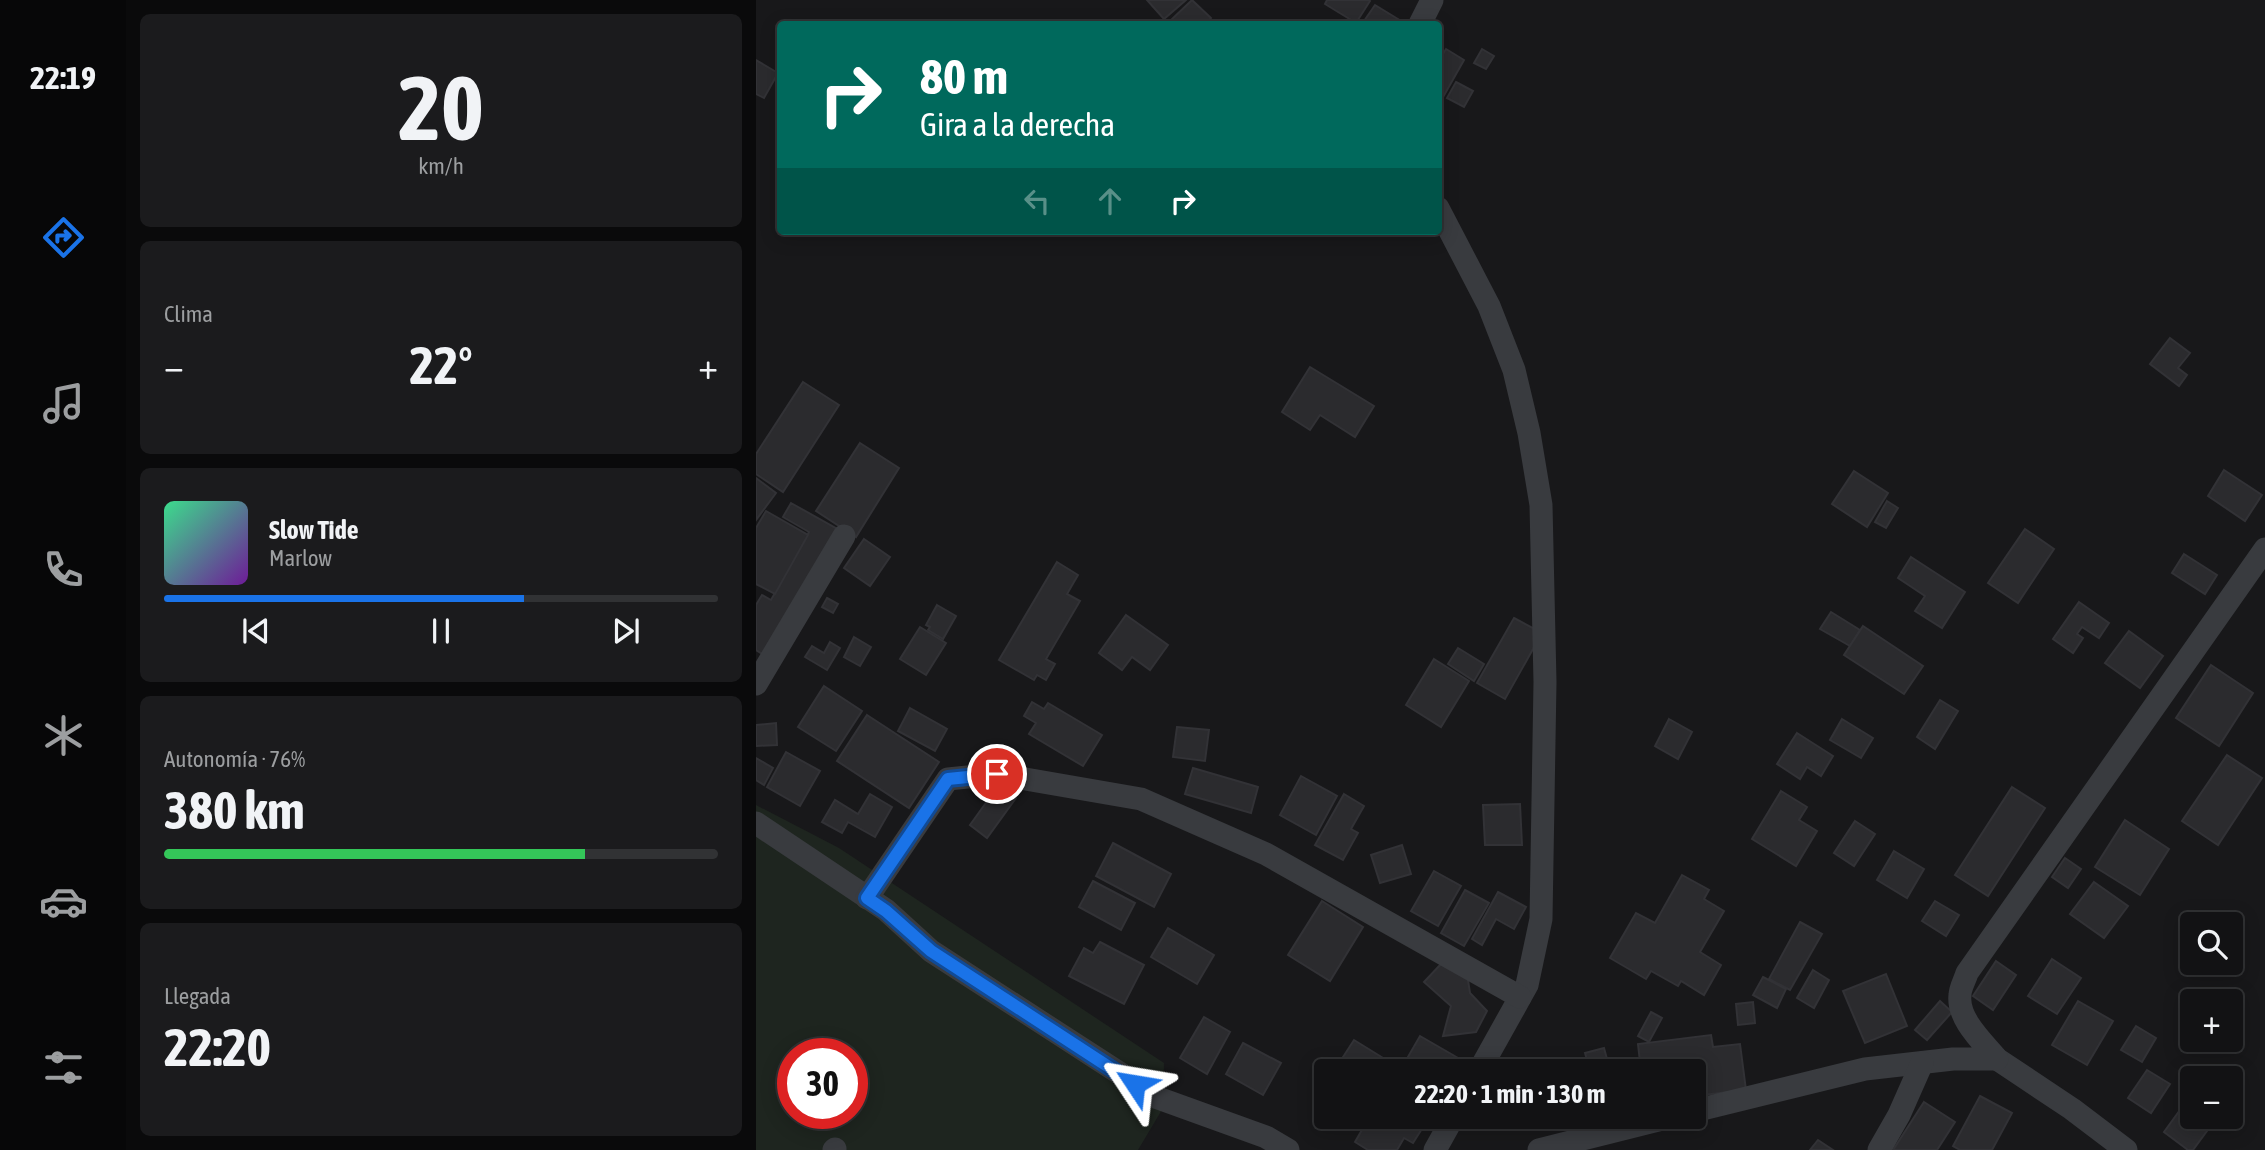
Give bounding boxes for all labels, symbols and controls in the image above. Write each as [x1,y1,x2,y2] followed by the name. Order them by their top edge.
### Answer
[920,48,1008,104] text: 80 m
[805,49,896,140] icon: right
[398,55,484,159] text: 20
[30,59,96,96] text: 22:19
[920,106,1115,143] text: Gira a la derecha
[418,153,464,179] text: km/h
[1018,182,1056,220] icon: left
[1091,182,1129,220] icon: ahead
[1164,182,1202,220] icon: right
[39,213,88,262] icon: directions
[164,301,213,327] text: Clima
[409,335,473,395] text: 22°
[164,344,184,387] text: −
[698,344,718,387] text: +
[39,379,88,428] icon: music
[269,515,359,545] text: Slow Tide
[39,545,88,594] icon: phone
[269,545,332,571] text: Marlow
[237,612,275,650] icon: previous
[422,612,460,650] icon: pause
[607,612,645,650] icon: next
[39,711,88,760] icon: climate
[967,744,1027,804] pin
[164,746,305,772] text: Autonomía · 76%
[978,755,1016,793] icon: arrive
[164,780,305,840] text: 380 km
[39,877,88,926] icon: car
[2180,912,2243,1129] map controls
[2180,912,2243,975] button: search
[164,983,231,1009] text: Llegada
[2180,989,2243,1052] button: +
[164,1017,271,1077] text: 22:20
[777,1038,868,1129] speed limit sign: 30
[39,1043,88,1092] icon: filters
[1098,1047,1172,1121] position arrow
[2180,1066,2243,1129] button: −
[1415,1079,1605,1109] text: 22:20 · 1 min · 130 m

